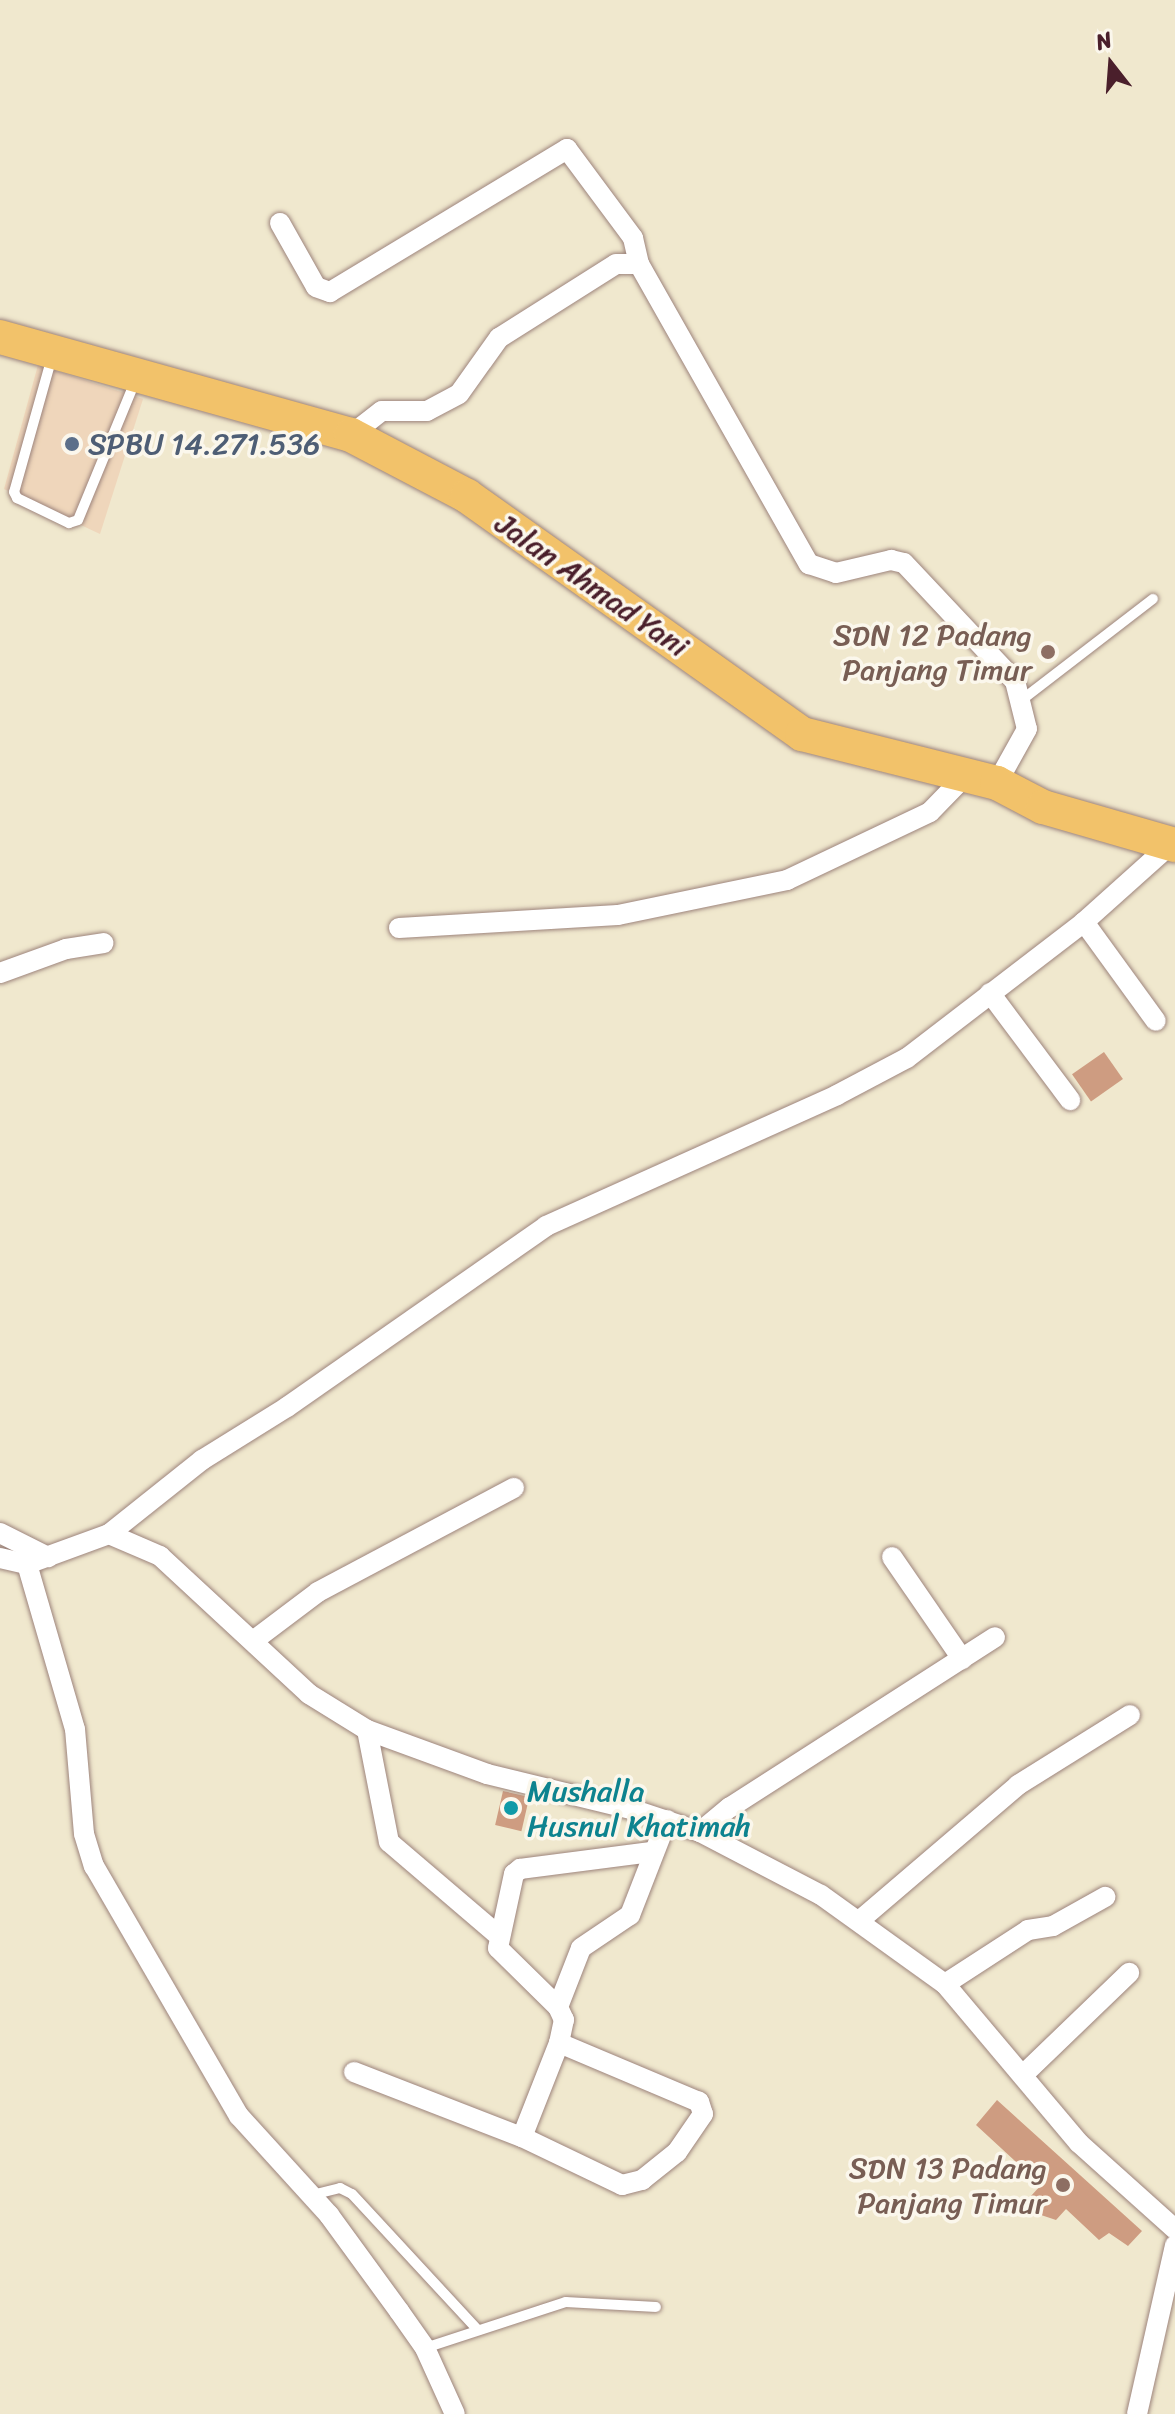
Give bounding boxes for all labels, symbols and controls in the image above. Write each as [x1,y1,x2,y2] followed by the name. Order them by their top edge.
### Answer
[1091,20,1117,61] text: N
[1071,24,1151,104] north arrow
[88,426,320,462] place label: SPBU 14.271.536
[63,435,81,453] marker: SPBU 14.271.536
[489,505,695,665] street label: Jalan Ahmad Yani
[833,617,1032,688] place label: SDN 12 Padang Panjang Timur
[1039,643,1057,661] marker: SDN 12 Padang Panjang Timur
[527,1773,751,1844] place label: Mushalla Husnul Khatimah
[502,1799,520,1817] marker: Mushalla Husnul Khatimah
[849,2150,1047,2220] place label: SDN 13 Padang Panjang Timur
[1054,2176,1072,2194] marker: SDN 13 Padang Panjang Timur

